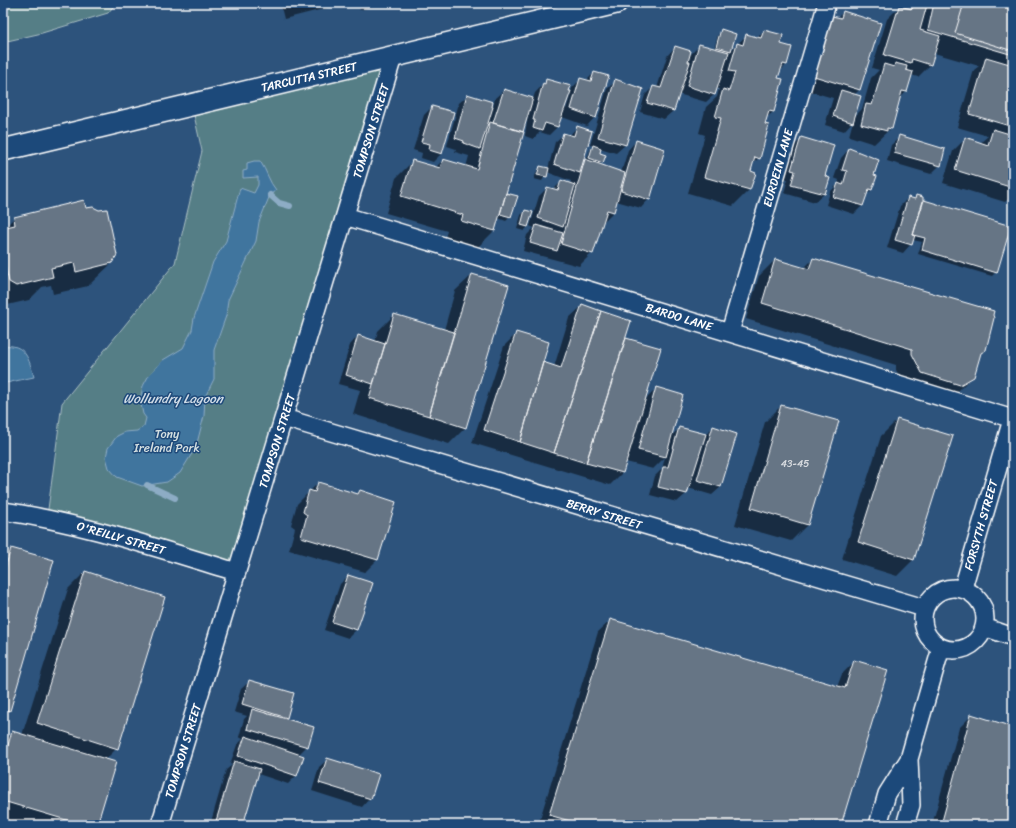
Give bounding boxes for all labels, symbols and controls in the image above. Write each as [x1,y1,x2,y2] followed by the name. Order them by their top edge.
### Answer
[259,55,360,99] street label: TARCUTTA STREET
[346,80,396,181] street label: TOMPSON STREET
[756,125,800,210] street label: EURDEIN LANE
[643,296,717,338] street label: BARDO LANE
[123,387,225,410] water label: Wollundry Lagoon
[252,390,302,491] street label: TOMPSON STREET
[133,423,200,459] park label: Tony Ireland Park
[781,455,809,473] house number: 43-45
[958,476,1005,573] street label: FORSYTH STREET
[563,492,645,536] street label: BERRY STREET
[74,515,168,561] street label: O'REILLY STREET
[158,700,208,801] street label: TOMPSON STREET

